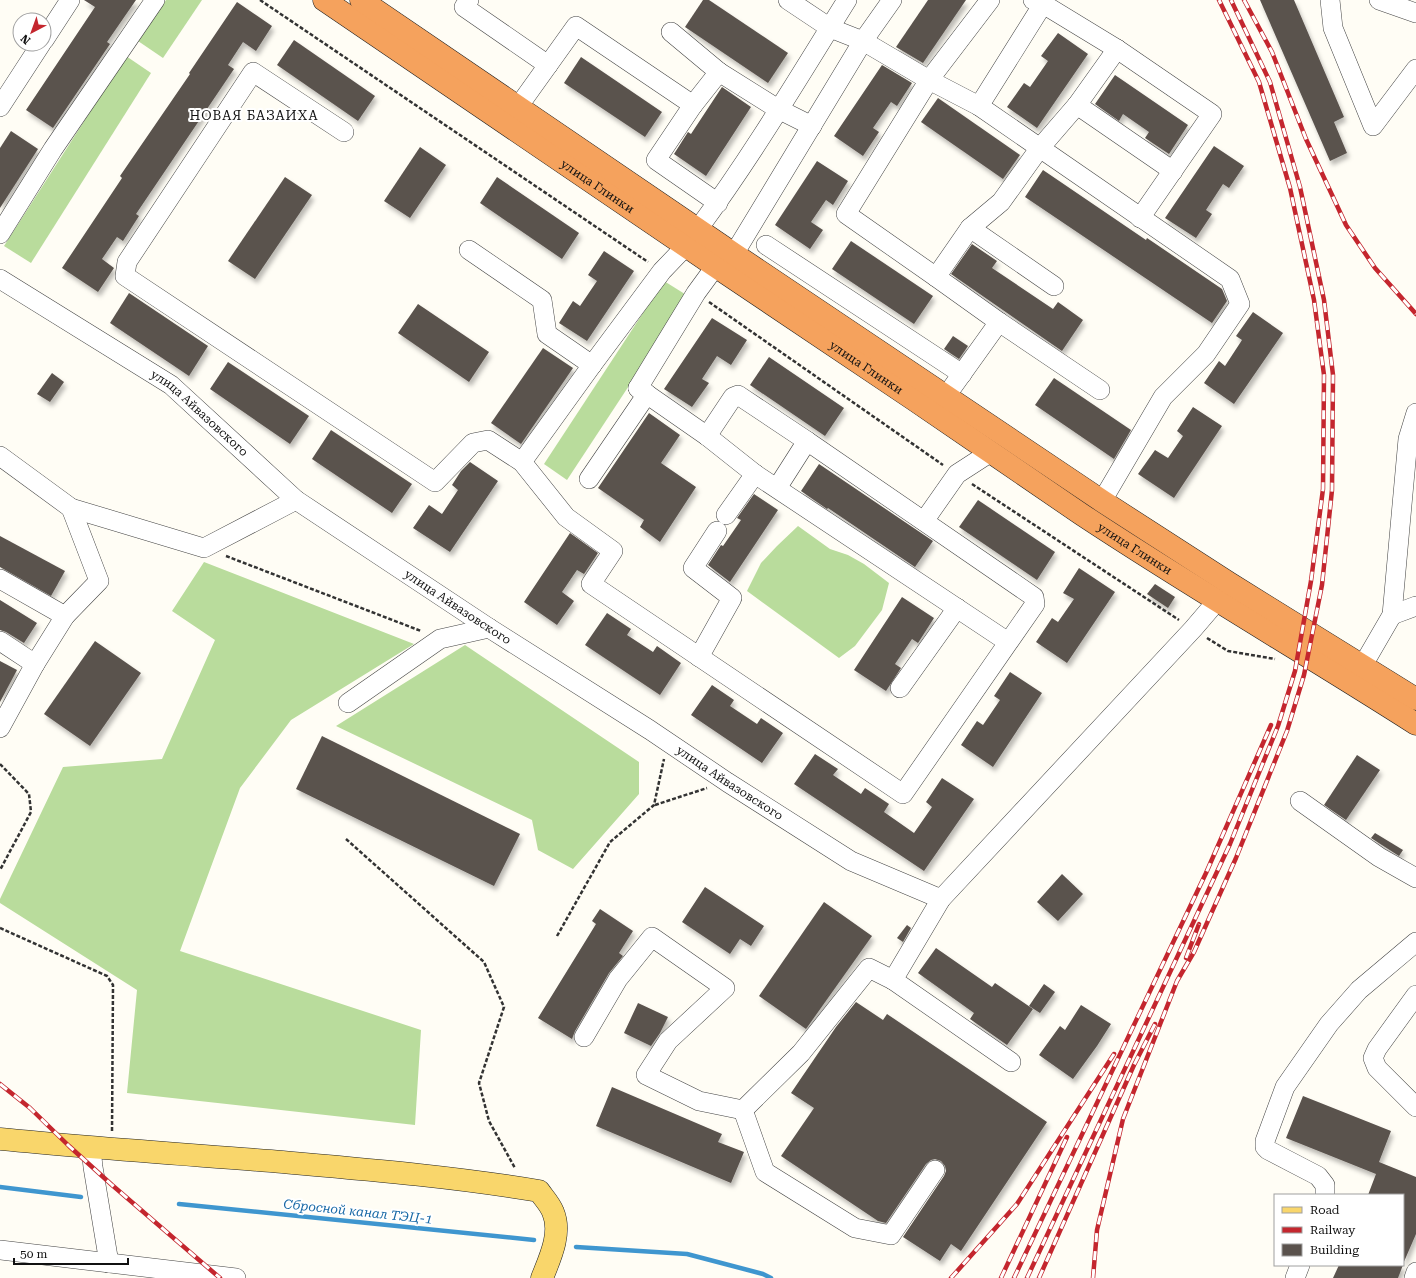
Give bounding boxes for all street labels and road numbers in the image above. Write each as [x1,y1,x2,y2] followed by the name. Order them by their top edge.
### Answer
[558,157,637,216] street label: улица Глинки
[827,338,906,397] street label: улица Глинки
[148,367,251,459] street label: улица Айвазовского
[1095,520,1174,578] street label: улица Глинки
[402,567,514,647] street label: улица Айвазовского
[674,743,786,823] street label: улица Айвазовского

